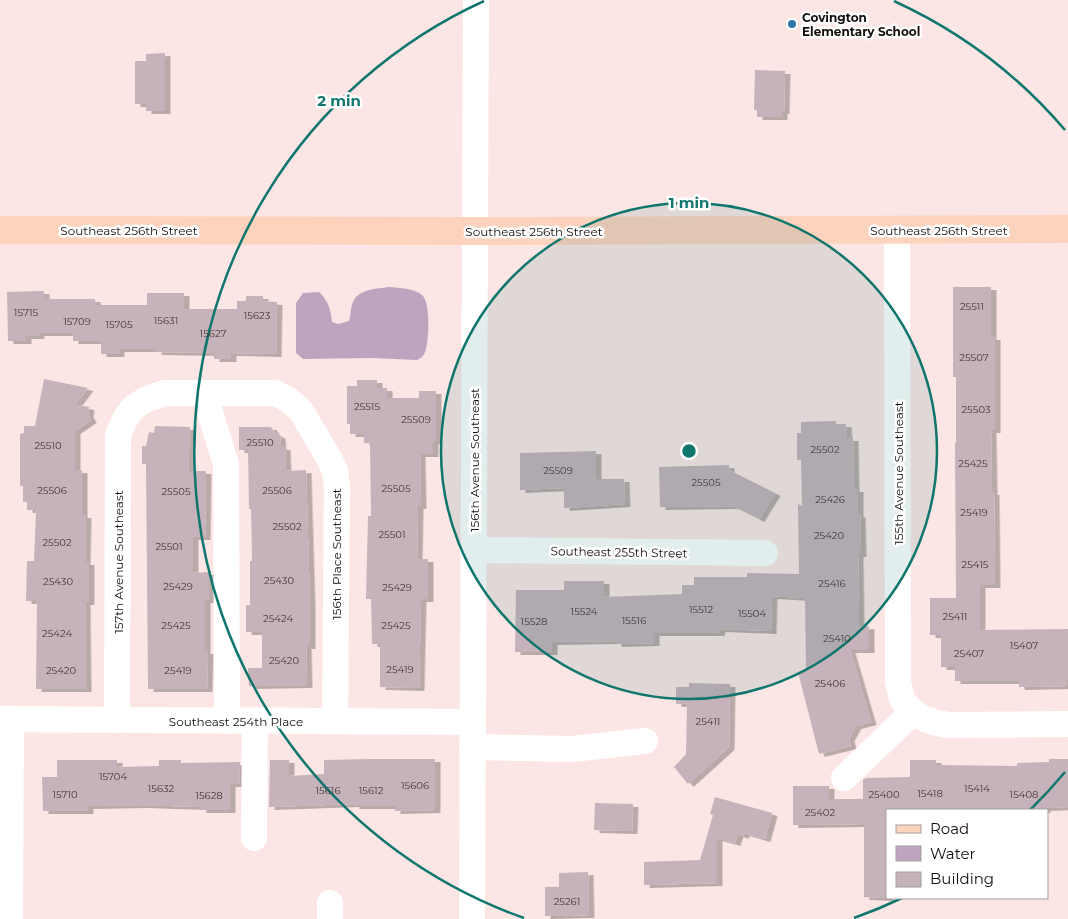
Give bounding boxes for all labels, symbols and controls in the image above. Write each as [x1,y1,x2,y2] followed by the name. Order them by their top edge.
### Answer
[802,10,920,39] place label: Covington Elementary School
[786,18,798,30] marker: Covington Elementary School
[317,91,361,110] text: 2 min
[669,193,709,212] text: 1 min
[60,223,198,238] street label: Southeast 256th Street
[870,223,1008,238] street label: Southeast 256th Street
[465,224,603,239] street label: Southeast 256th Street
[960,300,984,313] house number: 25511
[14,306,39,319] house number: 15715
[244,309,271,322] house number: 15623
[154,314,178,327] house number: 15631
[63,315,91,328] house number: 15709
[105,318,133,331] house number: 15705
[200,327,227,340] house number: 15627
[959,351,989,364] house number: 25507
[467,388,482,532] street label: 156th Avenue Southeast
[354,400,380,413] house number: 25515
[891,401,906,545] street label: 155th Avenue Southeast
[961,403,991,416] house number: 25503
[401,413,431,426] house number: 25509
[246,436,274,449] house number: 25510
[34,439,62,452] house number: 25510
[680,442,698,460] centre of rings
[810,443,840,456] house number: 25502
[958,457,988,470] house number: 25425
[543,464,573,477] house number: 25509
[691,476,721,489] house number: 25505
[381,482,411,495] house number: 25505
[37,484,67,497] house number: 25506
[262,484,292,497] house number: 25506
[161,485,191,498] house number: 25505
[329,488,344,620] street label: 156th Place Southeast
[111,490,126,634] street label: 157th Avenue Southeast
[815,493,845,506] house number: 25426
[960,506,988,519] house number: 25419
[272,520,302,533] house number: 25502
[378,528,406,541] house number: 25501
[814,529,844,542] house number: 25420
[42,536,72,549] house number: 25502
[155,540,183,553] house number: 25501
[551,543,688,561] street label: Southeast 255th Street
[962,558,989,571] house number: 25415
[264,574,294,587] house number: 25430
[43,575,73,588] house number: 25430
[818,577,846,590] house number: 25416
[163,580,193,593] house number: 25429
[382,581,412,594] house number: 25429
[689,603,713,616] house number: 15512
[571,605,598,618] house number: 15524
[738,607,766,620] house number: 15504
[943,610,967,623] house number: 25411
[263,612,293,625] house number: 25424
[622,614,646,627] house number: 15516
[521,615,547,628] house number: 15528
[161,619,191,632] house number: 25425
[381,619,411,632] house number: 25425
[42,627,72,640] house number: 25424
[823,632,851,645] house number: 25410
[1010,639,1038,652] house number: 15407
[954,647,984,660] house number: 25407
[269,654,299,667] house number: 25420
[386,663,414,676] house number: 25419
[46,664,76,677] house number: 25420
[164,664,192,677] house number: 25419
[815,677,845,690] house number: 25406
[169,714,303,729] street label: Southeast 254th Place
[696,715,720,728] house number: 25411
[99,770,127,783] house number: 15704
[401,779,429,792] house number: 15606
[148,782,175,795] house number: 15632
[964,782,990,795] house number: 15414
[315,784,341,797] house number: 15616
[359,784,384,797] house number: 15612
[917,787,943,800] house number: 15418
[52,788,78,801] house number: 15710
[868,788,900,801] house number: 25400
[1010,788,1038,801] house number: 15408
[195,789,223,802] house number: 15628
[805,806,835,819] house number: 25402
[886,809,1048,899] legend
[930,819,969,838] text: Road
[930,844,976,863] text: Water
[930,869,994,888] text: Building
[554,895,580,908] house number: 25261

